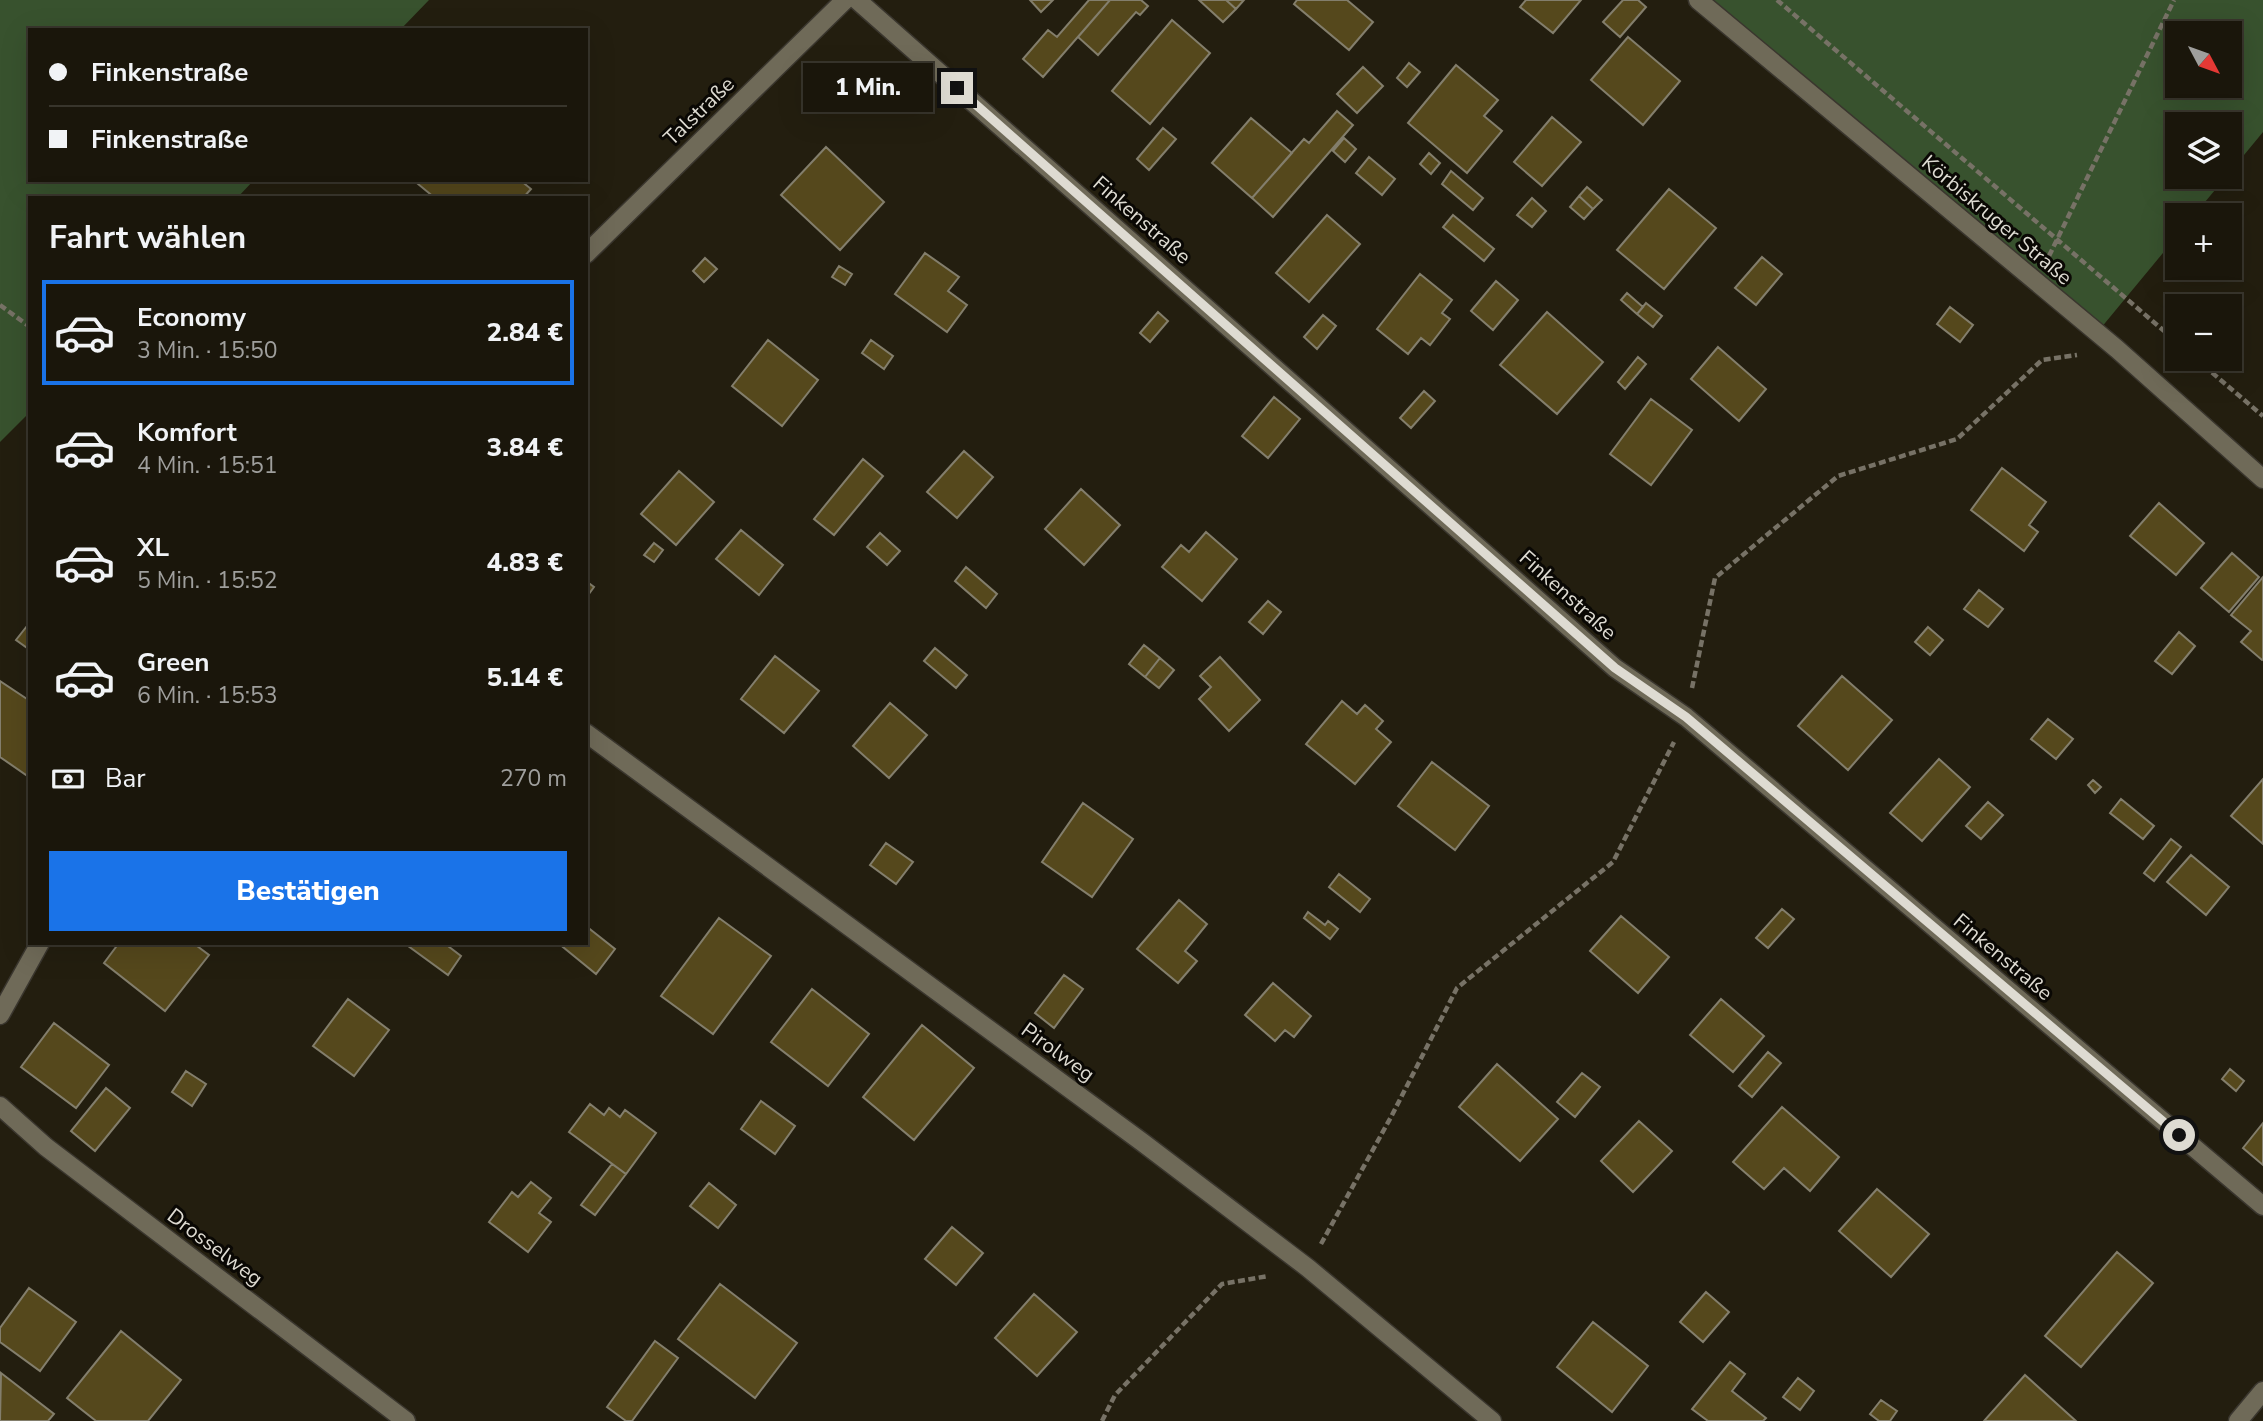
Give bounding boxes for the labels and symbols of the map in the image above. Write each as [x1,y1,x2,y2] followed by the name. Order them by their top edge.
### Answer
[2165,21,2242,98] north arrow
[803,64,932,112] callout: 1 Min.
[658,70,740,152] street label: Talstraße
[941,72,973,104] route end
[1916,149,2078,291] street label: Körbiskruger Straße
[1087,170,1197,270] street label: Finkenstraße
[1513,544,1623,646] street label: Finkenstraße
[1947,907,2059,1007] street label: Finkenstraße
[1016,1016,1100,1088] street label: Pirolweg
[2163,1119,2195,1151] route start
[161,1202,269,1292] street label: Drosselweg

